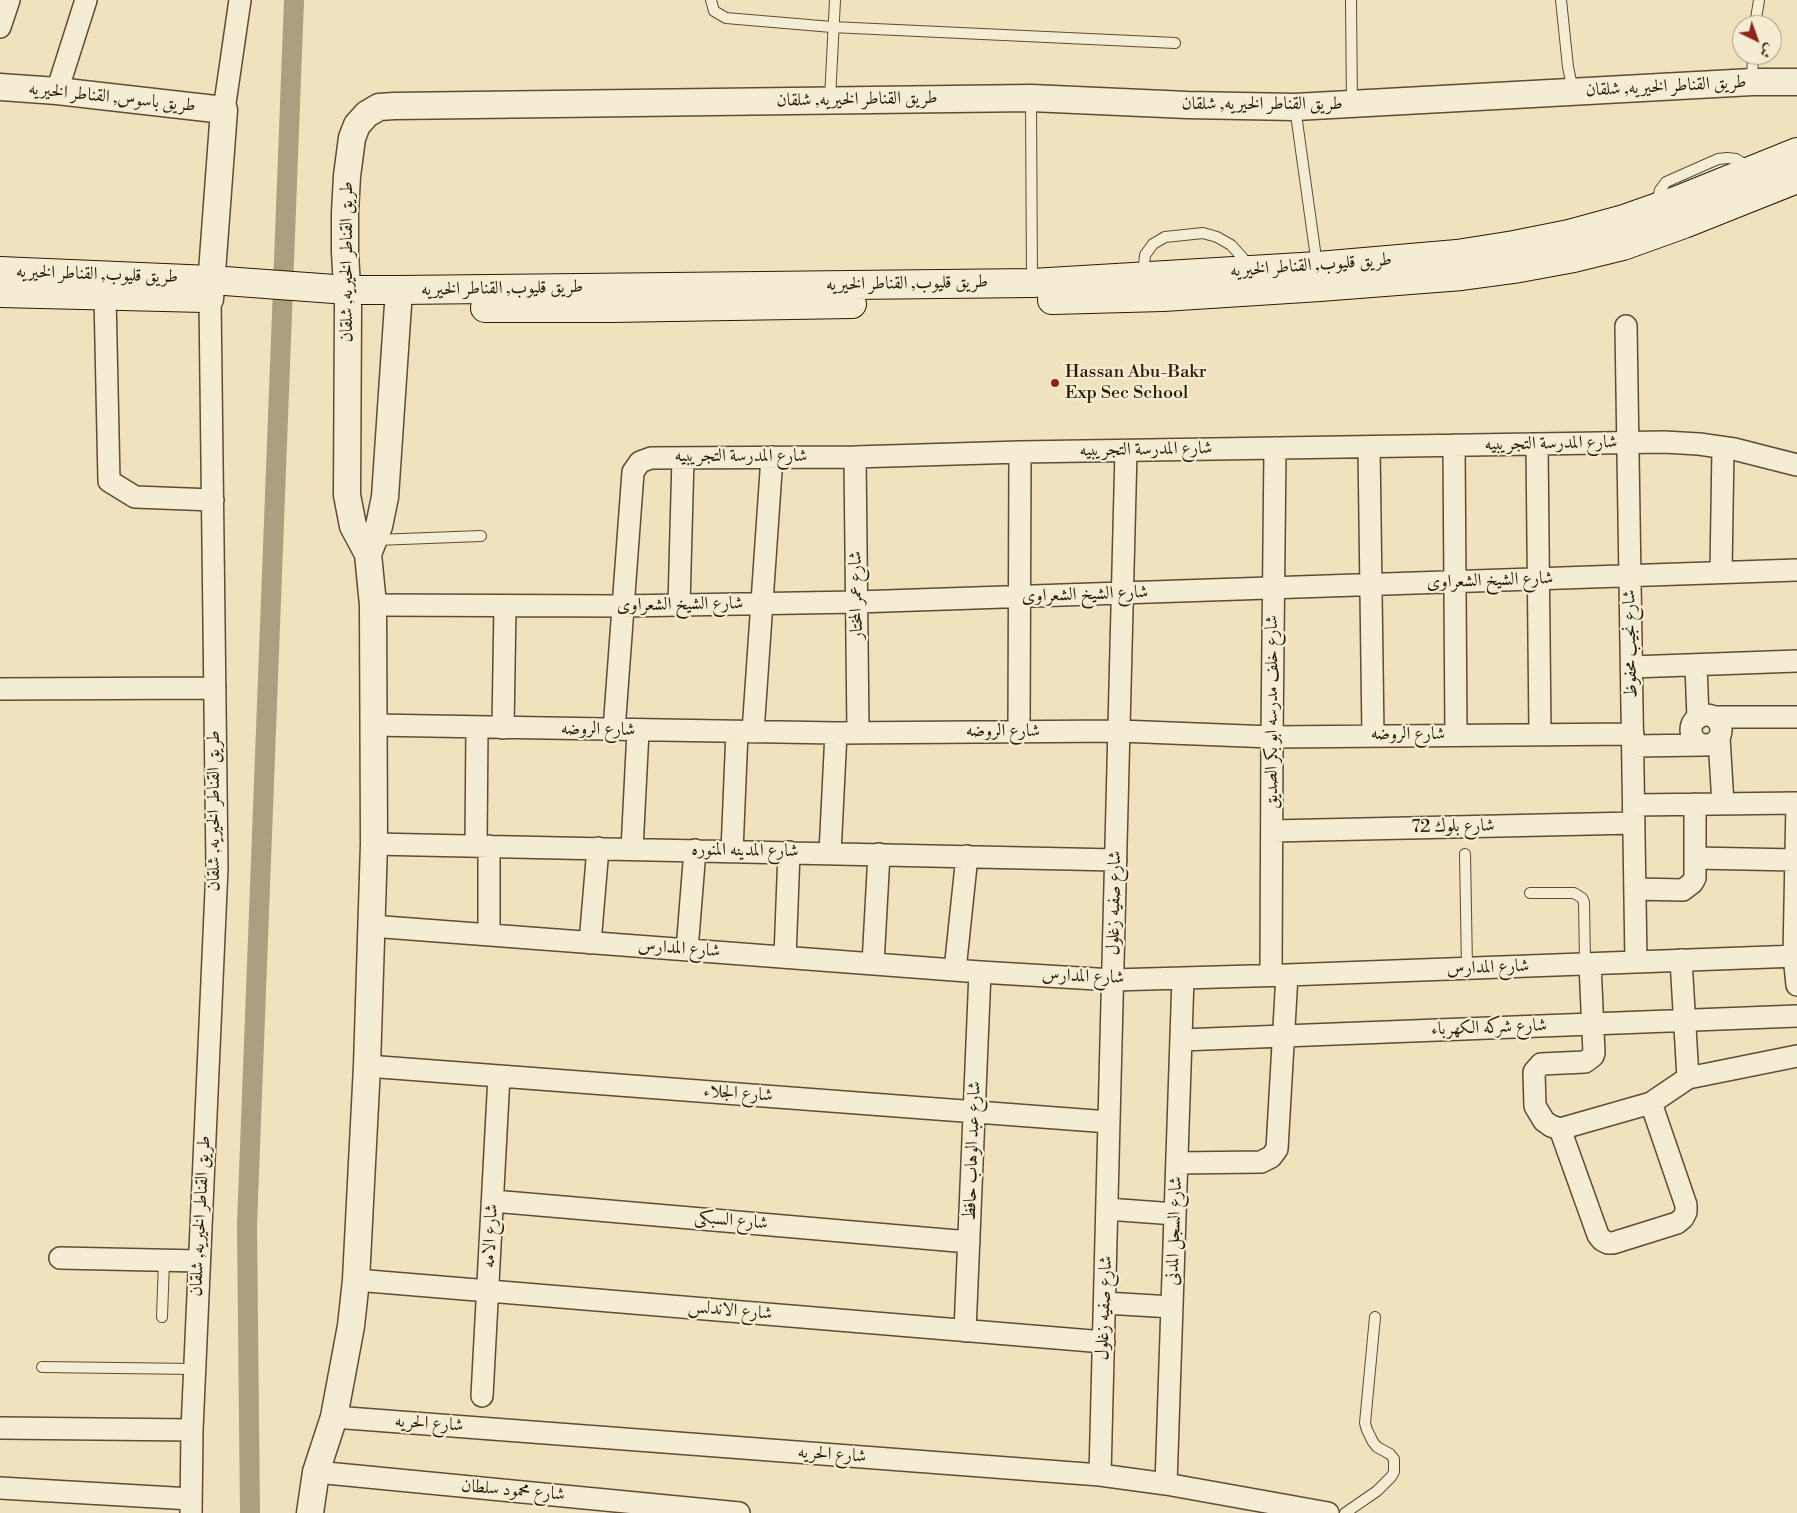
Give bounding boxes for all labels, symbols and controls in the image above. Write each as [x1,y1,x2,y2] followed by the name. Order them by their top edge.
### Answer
[1732,15,1782,65] north arrow
[1755,39,1778,62] text: ش
[1585,72,1747,102] street label: طريق القناطر الخيريه, شلقان
[27,78,197,118] street label: طريق باسوس, القناطر الخيريه
[776,88,938,112] street label: طريق القناطر الخيريه, شلقان
[1181,94,1343,116] street label: طريق القناطر الخيريه, شلقان
[337,181,359,343] street label: طريق القناطر الخيريه, شلقان
[1229,250,1393,282] street label: طريق قليوب, القناطر الخيريه
[16,261,178,289] street label: طريق قليوب, القناطر الخيريه
[826,272,988,296] street label: طريق قليوب, القناطر الخيريه
[421,277,583,301] street label: طريق قليوب, القناطر الخيريه
[1065,362,1206,404] place label: Hassan Abu-Bakr Exp Sec School
[1049,377,1061,389] marker: Hassan Abu-Bakr Exp Sec School
[1484,432,1618,456] street label: شارع المدرسة التجريبيه
[1079,438,1213,462] street label: شارع المدرسة التجريبيه
[674,446,808,468] street label: شارع المدرسة التجريبيه
[845,551,869,639] street label: شارع عمر المختار
[1426,568,1554,594] street label: شارع الشيخ الشعراوى
[1021,582,1149,608] street label: شارع الشيخ الشعراوى
[1619,589,1643,699] street label: شارع نجيب محفوظ
[616,593,744,617] street label: شارع الشيخ الشعراوى
[1262,615,1284,809] street label: شارع خلف مدرسه ابو بكر الصديق
[561,719,635,741] street label: شارع الروضه
[966,721,1040,743] street label: شارع الروضه
[1371,724,1445,746] street label: شارع الروضه
[204,730,226,892] street label: طريق القناطر الخيريه, شلقان
[1411,815,1495,839] street label: شارع بلوك 72
[691,839,799,863] street label: شارع المدينه المنوره
[1103,851,1127,955] street label: شارع صفيه زغلول
[637,935,721,963] street label: شارع المدارس
[1446,956,1530,980] street label: شارع المدارس
[1041,965,1125,989] street label: شارع المدارس
[1431,1015,1547,1041] street label: شارع شركه الكهرباء
[703,1081,773,1107] street label: شارع الجلاء
[960,1081,986,1221] street label: شارع عبد الوهاب حافظ
[186,1135,216,1297] street label: طريق القناطر الخيريه, شلقان
[1162,1176,1188,1286] street label: شارع السجل المدنى
[479,1203,503,1269] street label: شارع الامه
[693,1207,769,1235] street label: شارع السبكى
[1092,1255,1118,1361] street label: شارع صفيه زغلول
[687,1297,773,1325] street label: شارع الاندلس
[394,1411,464,1437] street label: شارع الحريه
[797,1442,867,1468] street label: شارع الحريه
[460,1476,566,1506] street label: شارع محمود سلطان

